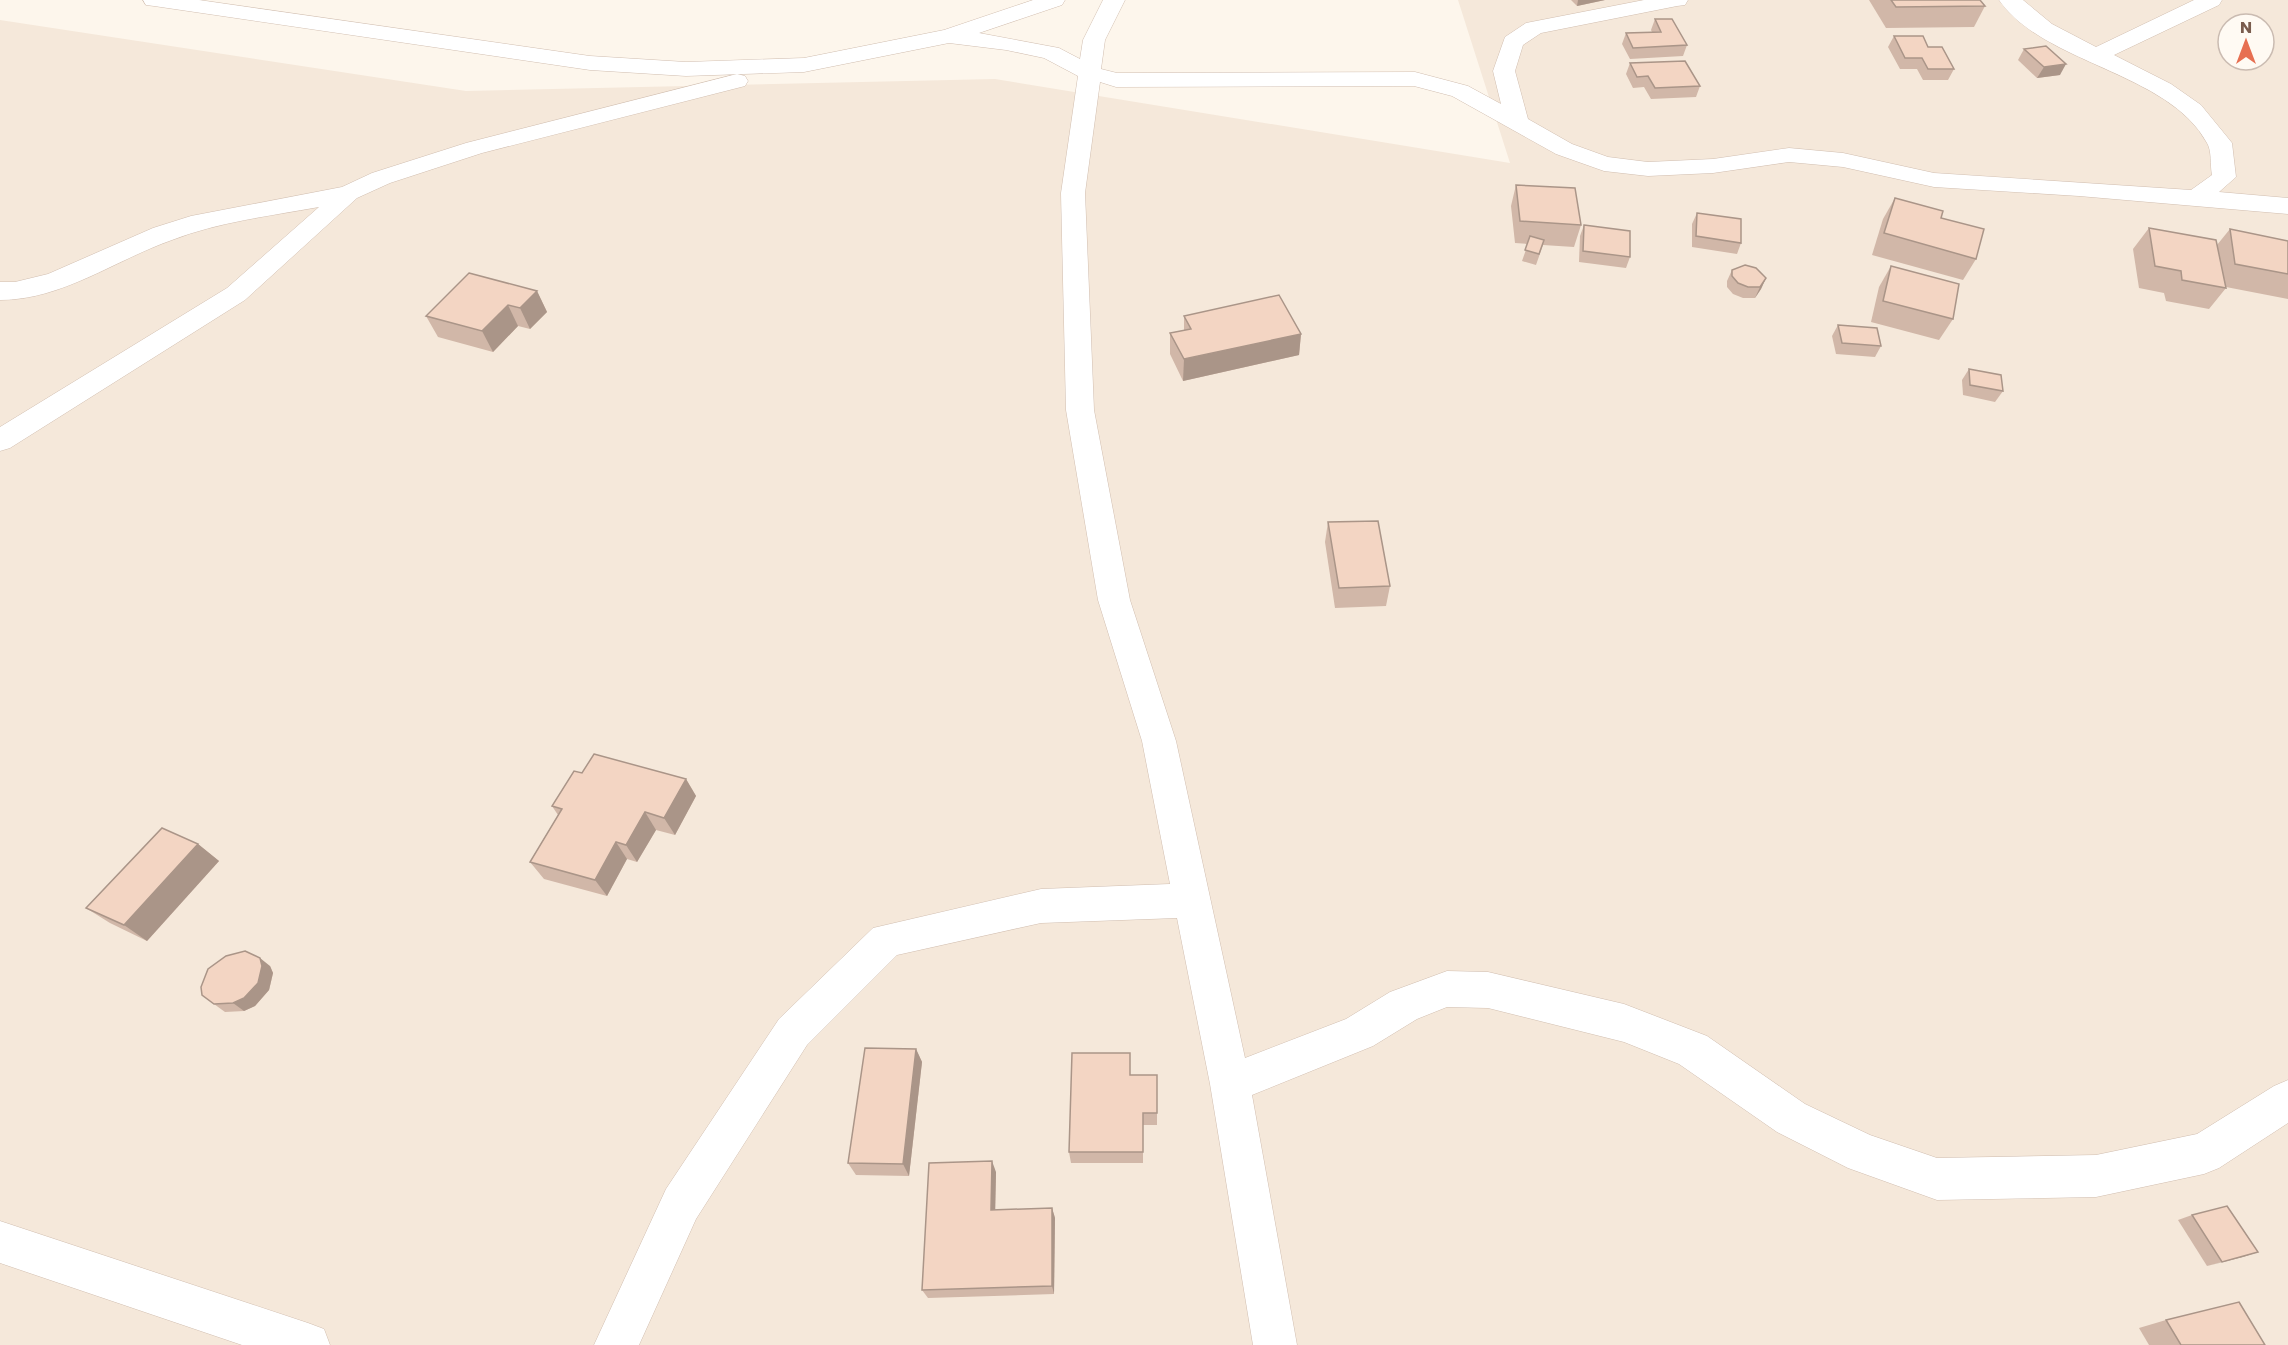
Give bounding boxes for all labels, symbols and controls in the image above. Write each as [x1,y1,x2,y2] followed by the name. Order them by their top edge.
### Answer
[2216,12,2276,72] north arrow
[2240,16,2252,39] text: N

